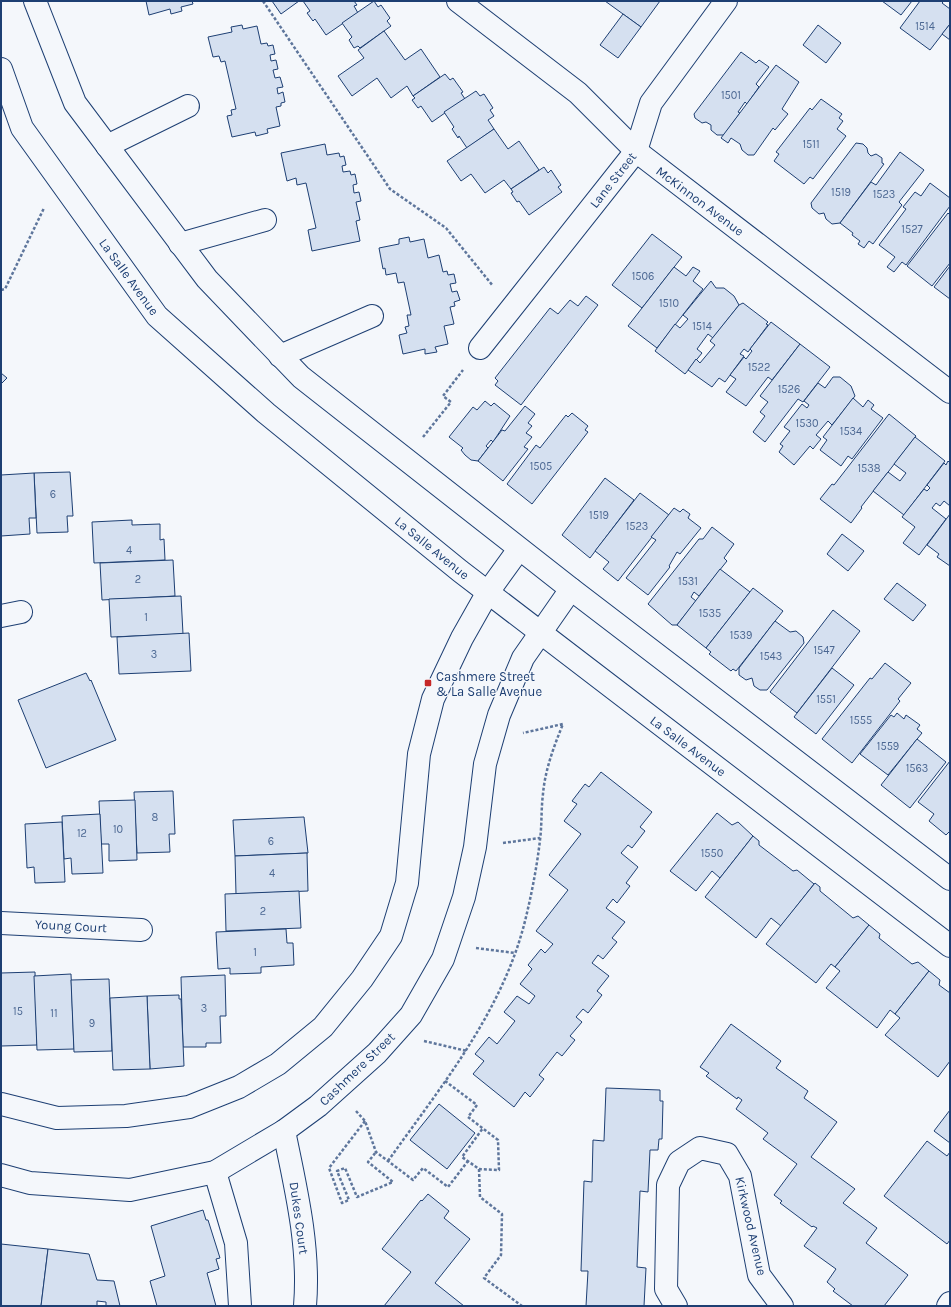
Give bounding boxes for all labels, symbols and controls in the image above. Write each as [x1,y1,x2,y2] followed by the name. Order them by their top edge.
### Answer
[915,20,935,33] house number: 1514
[721,89,741,102] house number: 1501
[802,138,820,151] house number: 1511
[587,149,639,211] street label: Lane Street
[653,163,747,239] street label: McKinnon Avenue
[831,186,851,199] house number: 1519
[873,188,895,201] house number: 1523
[901,223,923,236] house number: 1527
[96,236,162,319] street label: La Salle Avenue
[632,270,654,283] house number: 1506
[659,297,679,310] house number: 1510
[692,320,712,333] house number: 1514
[748,361,770,374] house number: 1522
[778,383,800,396] house number: 1526
[796,417,818,430] house number: 1530
[840,425,862,438] house number: 1534
[530,460,552,473] house number: 1505
[857,462,881,475] house number: 1538
[50,488,56,501] house number: 6
[589,509,609,522] house number: 1519
[392,513,472,583] street label: La Salle Avenue
[626,520,648,533] house number: 1523
[126,544,132,557] house number: 4
[135,573,141,586] house number: 2
[678,575,698,588] house number: 1531
[699,607,721,620] house number: 1535
[144,611,148,624] house number: 1
[730,629,752,642] house number: 1539
[813,644,835,657] house number: 1547
[151,648,157,661] house number: 3
[760,650,782,663] house number: 1543
[436,669,542,699] place label: Cashmere Street & La Salle Avenue
[423,678,433,688] marker: Cashmere Street & La Salle Avenue
[816,693,836,706] house number: 1551
[647,713,729,780] street label: La Salle Avenue
[850,714,872,727] house number: 1555
[877,740,899,753] house number: 1559
[906,762,928,775] house number: 1563
[152,811,159,824] house number: 8
[113,823,123,836] house number: 10
[77,827,87,840] house number: 12
[268,835,274,848] house number: 6
[701,847,723,860] house number: 1550
[269,867,275,880] house number: 4
[260,905,266,918] house number: 2
[35,917,107,935] street label: Young Court
[253,946,257,959] house number: 1
[201,1002,207,1015] house number: 3
[13,1005,23,1018] house number: 15
[50,1007,58,1020] house number: 11
[89,1017,95,1030] house number: 9
[316,1029,398,1109] street label: Cashmere Street
[732,1175,770,1277] street label: Kirkwood Avenue
[286,1181,312,1255] street label: Dukes Court

